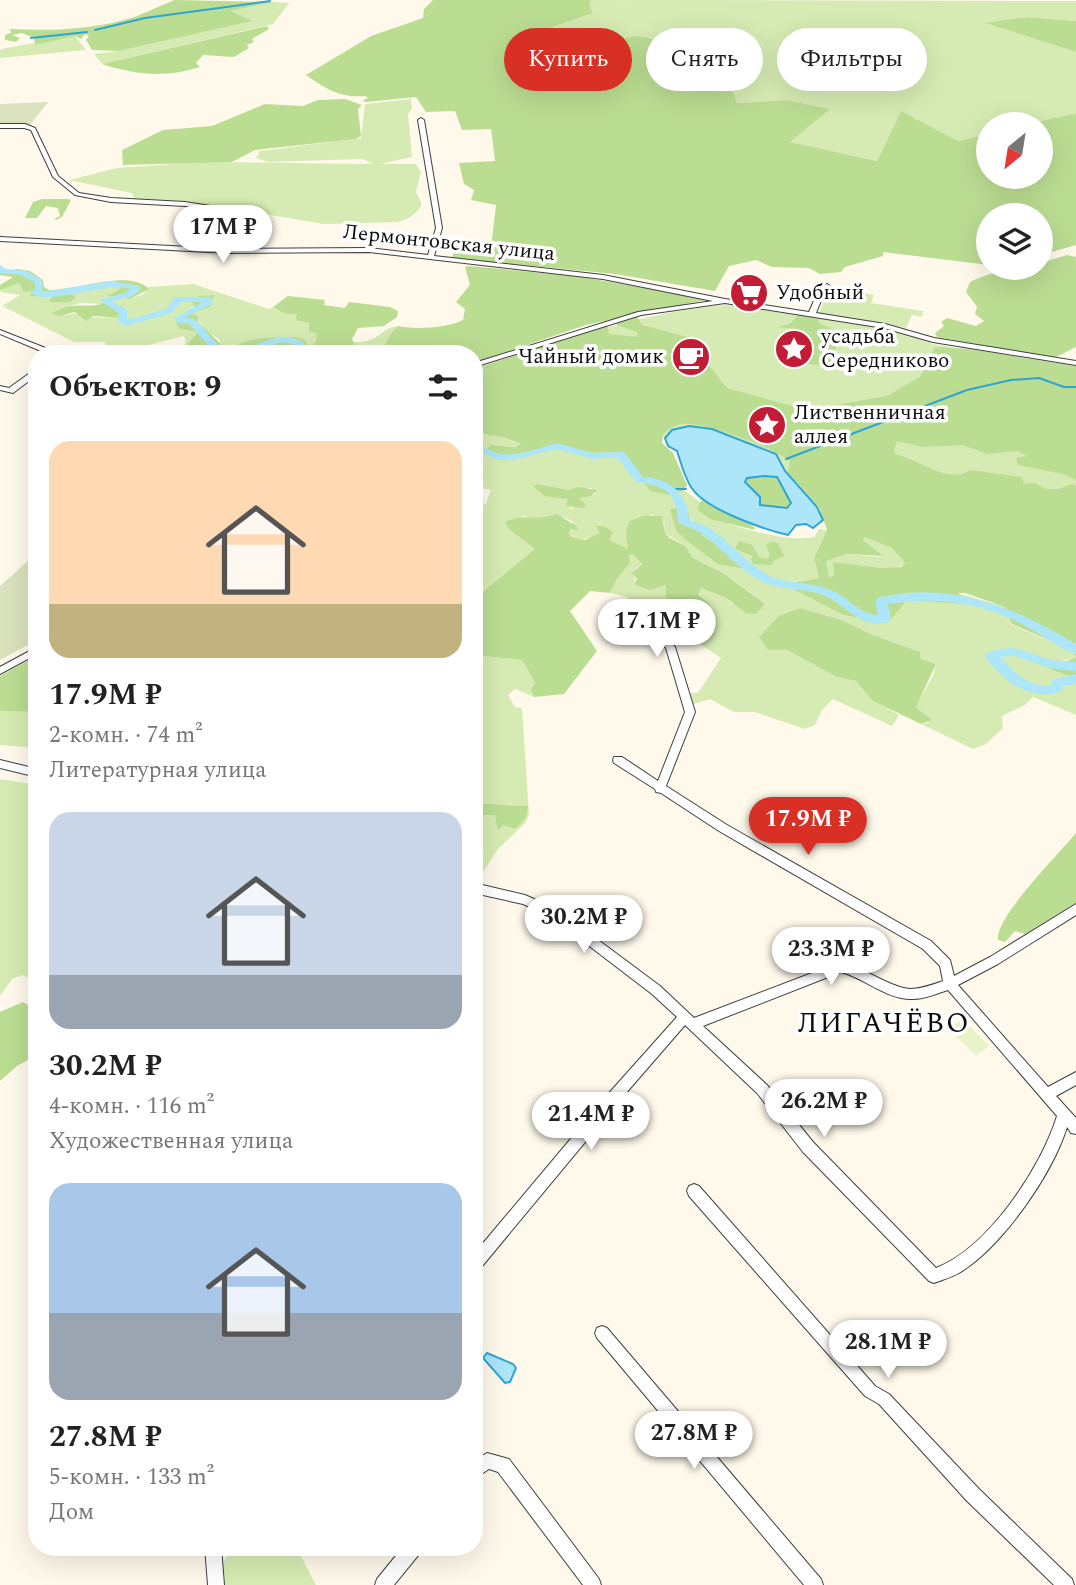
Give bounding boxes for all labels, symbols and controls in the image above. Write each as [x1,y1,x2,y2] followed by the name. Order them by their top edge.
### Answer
[504,28,632,91] chip: Купить
[646,28,763,91] chip: Снять
[777,28,927,91] chip: Фильтры
[976,112,1054,189] north arrow
[976,112,1053,280] map controls
[976,203,1053,280] button: layers
[174,205,272,265] pin: 17M ₽
[189,210,257,245] text: 17M ₽
[342,216,557,270] street label: Лермонтовская улица
[728,272,770,314] supermarket icon: Удобный
[776,277,864,309] place label: Удобный
[820,321,949,377] place label: усадьба Середниково
[773,328,815,370] place icon: усадьба Середниково
[670,336,712,378] cafe icon: Чайный домик
[518,341,664,373] place label: Чайный домик
[49,364,221,410] text: Объектов: 9
[424,368,462,406] icon: filters
[794,397,946,453] place label: Лиственничная аллея
[746,404,788,446] place icon: Лиственничная аллея
[193,487,319,613] icon: home
[592,600,722,659] pin: 17.1M ₽
[614,604,700,639] text: 17.1M ₽
[49,672,162,718] text: 17.9M ₽
[49,718,203,753] text: 2-комн. · 74 m²
[49,753,267,788] text: Литературная улица
[743,798,873,857] pin: 17.9M ₽
[765,802,851,837] text: 17.9M ₽
[193,858,319,984] icon: home
[519,895,649,955] pin: 30.2M ₽
[541,900,627,935] text: 30.2M ₽
[766,928,896,987] pin: 23.3M ₽
[788,932,874,967] text: 23.3M ₽
[797,1002,971,1045] district label: ЛИГАЧЁВО
[49,1043,162,1089] text: 30.2M ₽
[759,1080,889,1139] pin: 26.2M ₽
[781,1084,867,1119] text: 26.2M ₽
[49,1089,214,1124] text: 4-комн. · 116 m²
[526,1092,656,1152] pin: 21.4M ₽
[548,1097,634,1132] text: 21.4M ₽
[49,1124,293,1159] text: Художественная улица
[193,1229,319,1355] icon: home
[823,1320,953,1380] pin: 28.1M ₽
[845,1325,931,1360] text: 28.1M ₽
[629,1412,759,1471] pin: 27.8M ₽
[49,1414,162,1460] text: 27.8M ₽
[651,1416,737,1451] text: 27.8M ₽
[49,1460,214,1495] text: 5-комн. · 133 m²
[49,1495,94,1530] text: Дом

